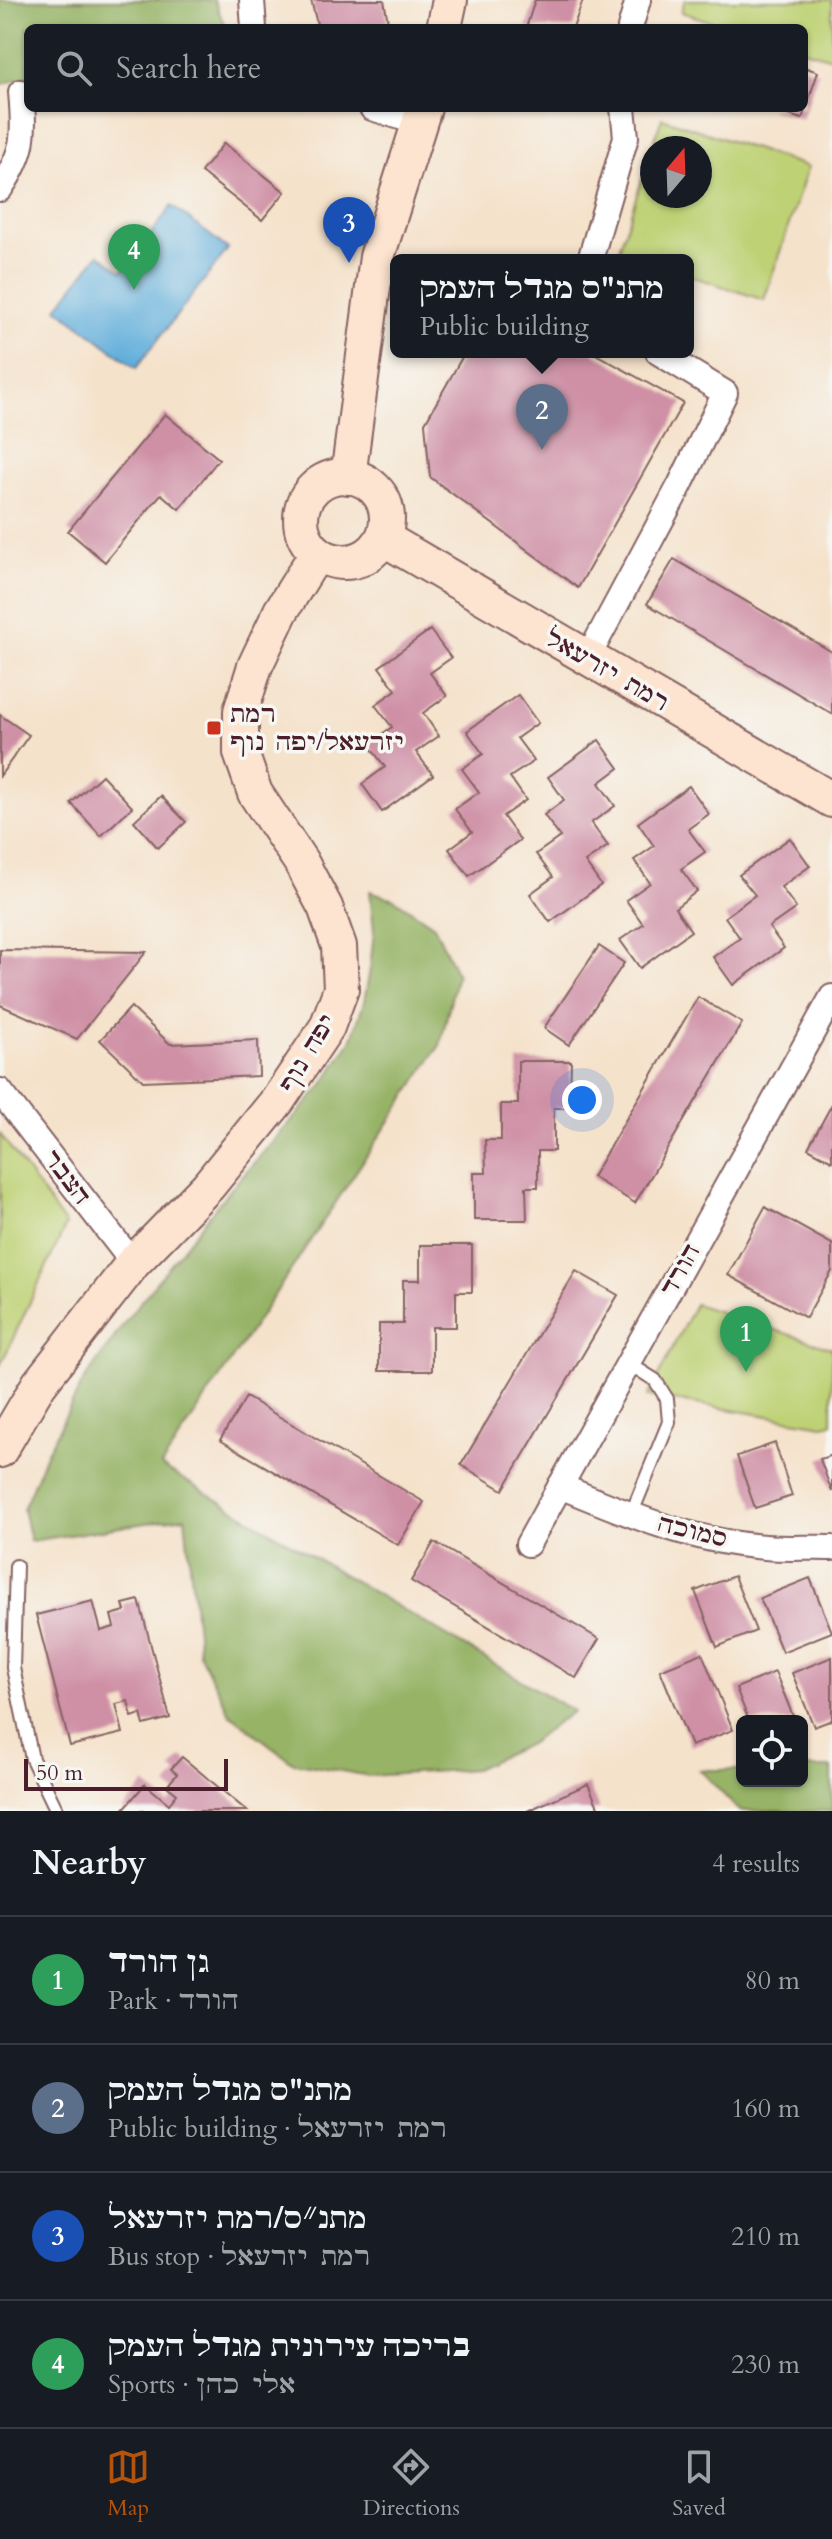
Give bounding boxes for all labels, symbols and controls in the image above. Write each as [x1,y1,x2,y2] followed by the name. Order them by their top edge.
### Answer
[24,24,808,112] search box
[52,46,96,90] icon: search
[116,48,261,89] text: Search here
[640,136,712,208] north arrow
[323,197,375,263] pin: 3
[108,224,160,290] pin: 4
[390,254,694,358] popup
[420,268,664,309] text: מתנ"ס מגדל העמק
[420,309,589,344] text: Public building
[516,384,568,450] pin: 2
[539,622,675,719] street label: רמת יזרעאל
[230,698,404,759] place label: רמת יזרעאל/יפה נוף
[205,719,223,737] marker: רמת יזרעאל/יפה נוף
[271,1008,344,1099] street label: יפה נוף
[562,1080,602,1120] your location
[35,1143,98,1212] street label: הצבר
[653,1238,708,1302] street label: הורד
[720,1306,772,1372] pin: 1
[655,1507,731,1556] street label: סמוכה
[736,1715,808,1787] map controls
[736,1715,808,1787] button: locate
[24,1755,228,1791] scale bar
[36,1758,83,1788] text: 50 m
[32,1840,147,1886] text: Nearby
[712,1846,800,1881] text: 4 results
[108,1942,210,1983] text: גן הורד
[51,1963,65,1998] text: 1
[744,1963,800,1998] text: 80 m
[108,1983,238,2018] text: Park · הורד
[108,2070,353,2111] text: מתנ"ס מגדל העמק
[51,2091,65,2126] text: 2
[731,2091,800,2126] text: 160 m
[108,2111,447,2146] text: Public building · רמת יזרעאל
[108,2198,367,2239] text: מתנ״ס/רמת יזרעאל
[51,2219,65,2254] text: 3
[731,2219,800,2254] text: 210 m
[108,2239,370,2274] text: Bus stop · רמת יזרעאל
[108,2326,471,2367] text: בריכה עירונית מגדל העמק
[51,2347,65,2382] text: 4
[731,2347,800,2382] text: 230 m
[108,2367,296,2402] text: Sports · אלי כהן
[106,2445,150,2523] tab: Map
[363,2445,460,2523] tab: Directions
[672,2445,726,2523] tab: Saved

